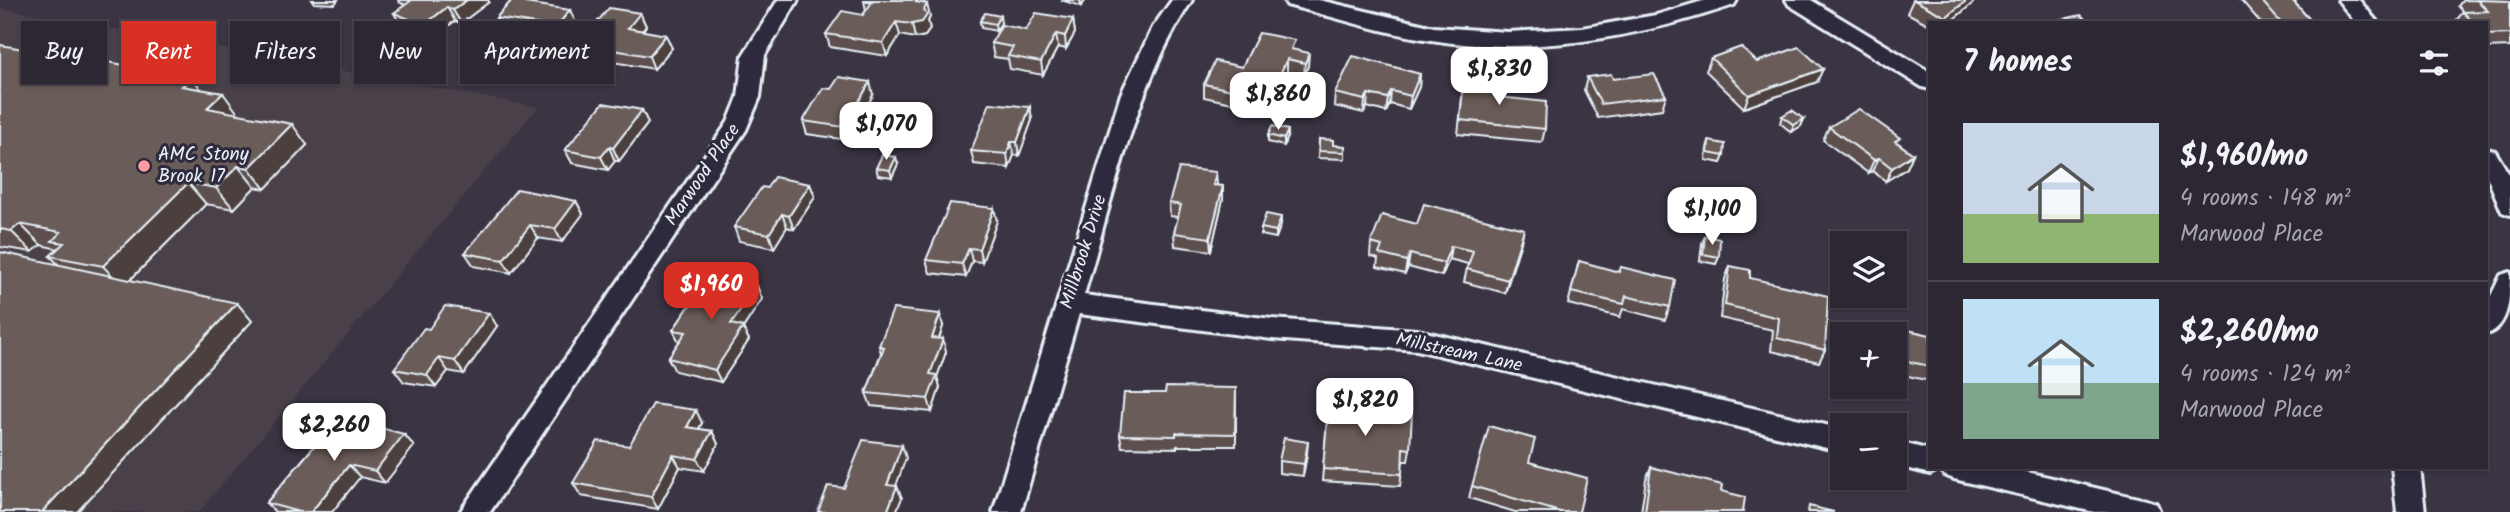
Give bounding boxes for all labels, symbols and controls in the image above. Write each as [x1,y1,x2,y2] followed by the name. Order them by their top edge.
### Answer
[21,21,107,84] chip: Buy
[121,21,216,84] chip: Rent
[230,21,340,84] chip: Filters
[354,21,446,84] chip: New
[460,21,614,84] chip: Apartment
[1963,39,2073,87] text: 7 homes
[2415,44,2453,82] icon: filters
[1442,48,1556,107] pin: $1,830
[1467,52,1531,88] text: $1,830
[1221,72,1335,132] pin: $1,860
[1246,77,1310,113] text: $1,860
[829,102,943,162] pin: $1,070
[855,107,917,143] text: $1,070
[658,117,749,232] street label: Marwood Place
[2180,133,2308,181] text: $1,960/mo
[158,140,250,192] place label: AMC Stony Brook 17
[2019,151,2103,235] icon: home
[136,158,152,174] marker: AMC Stony Brook 17
[2180,181,2351,217] text: 4 rooms · 148 m²
[1655,188,1769,247] pin: $1,100
[1052,191,1116,313] street label: Millbrook Drive
[1683,192,1741,228] text: $1,100
[2180,217,2323,253] text: Marwood Place
[1830,231,1907,490] map controls
[1830,231,1907,308] button: layers
[654,262,768,322] pin: $1,960
[680,267,742,303] text: $1,960
[2180,309,2319,357] text: $2,260/mo
[1830,322,1907,399] button: +
[1393,325,1526,381] street label: Millstream Lane
[2019,327,2103,411] icon: home
[2180,357,2350,393] text: 4 rooms · 124 m²
[1308,378,1422,438] pin: $1,820
[1332,383,1398,419] text: $1,820
[2180,393,2323,429] text: Marwood Place
[277,404,391,463] pin: $2,260
[299,408,369,444] text: $2,260
[1830,413,1907,490] button: −

